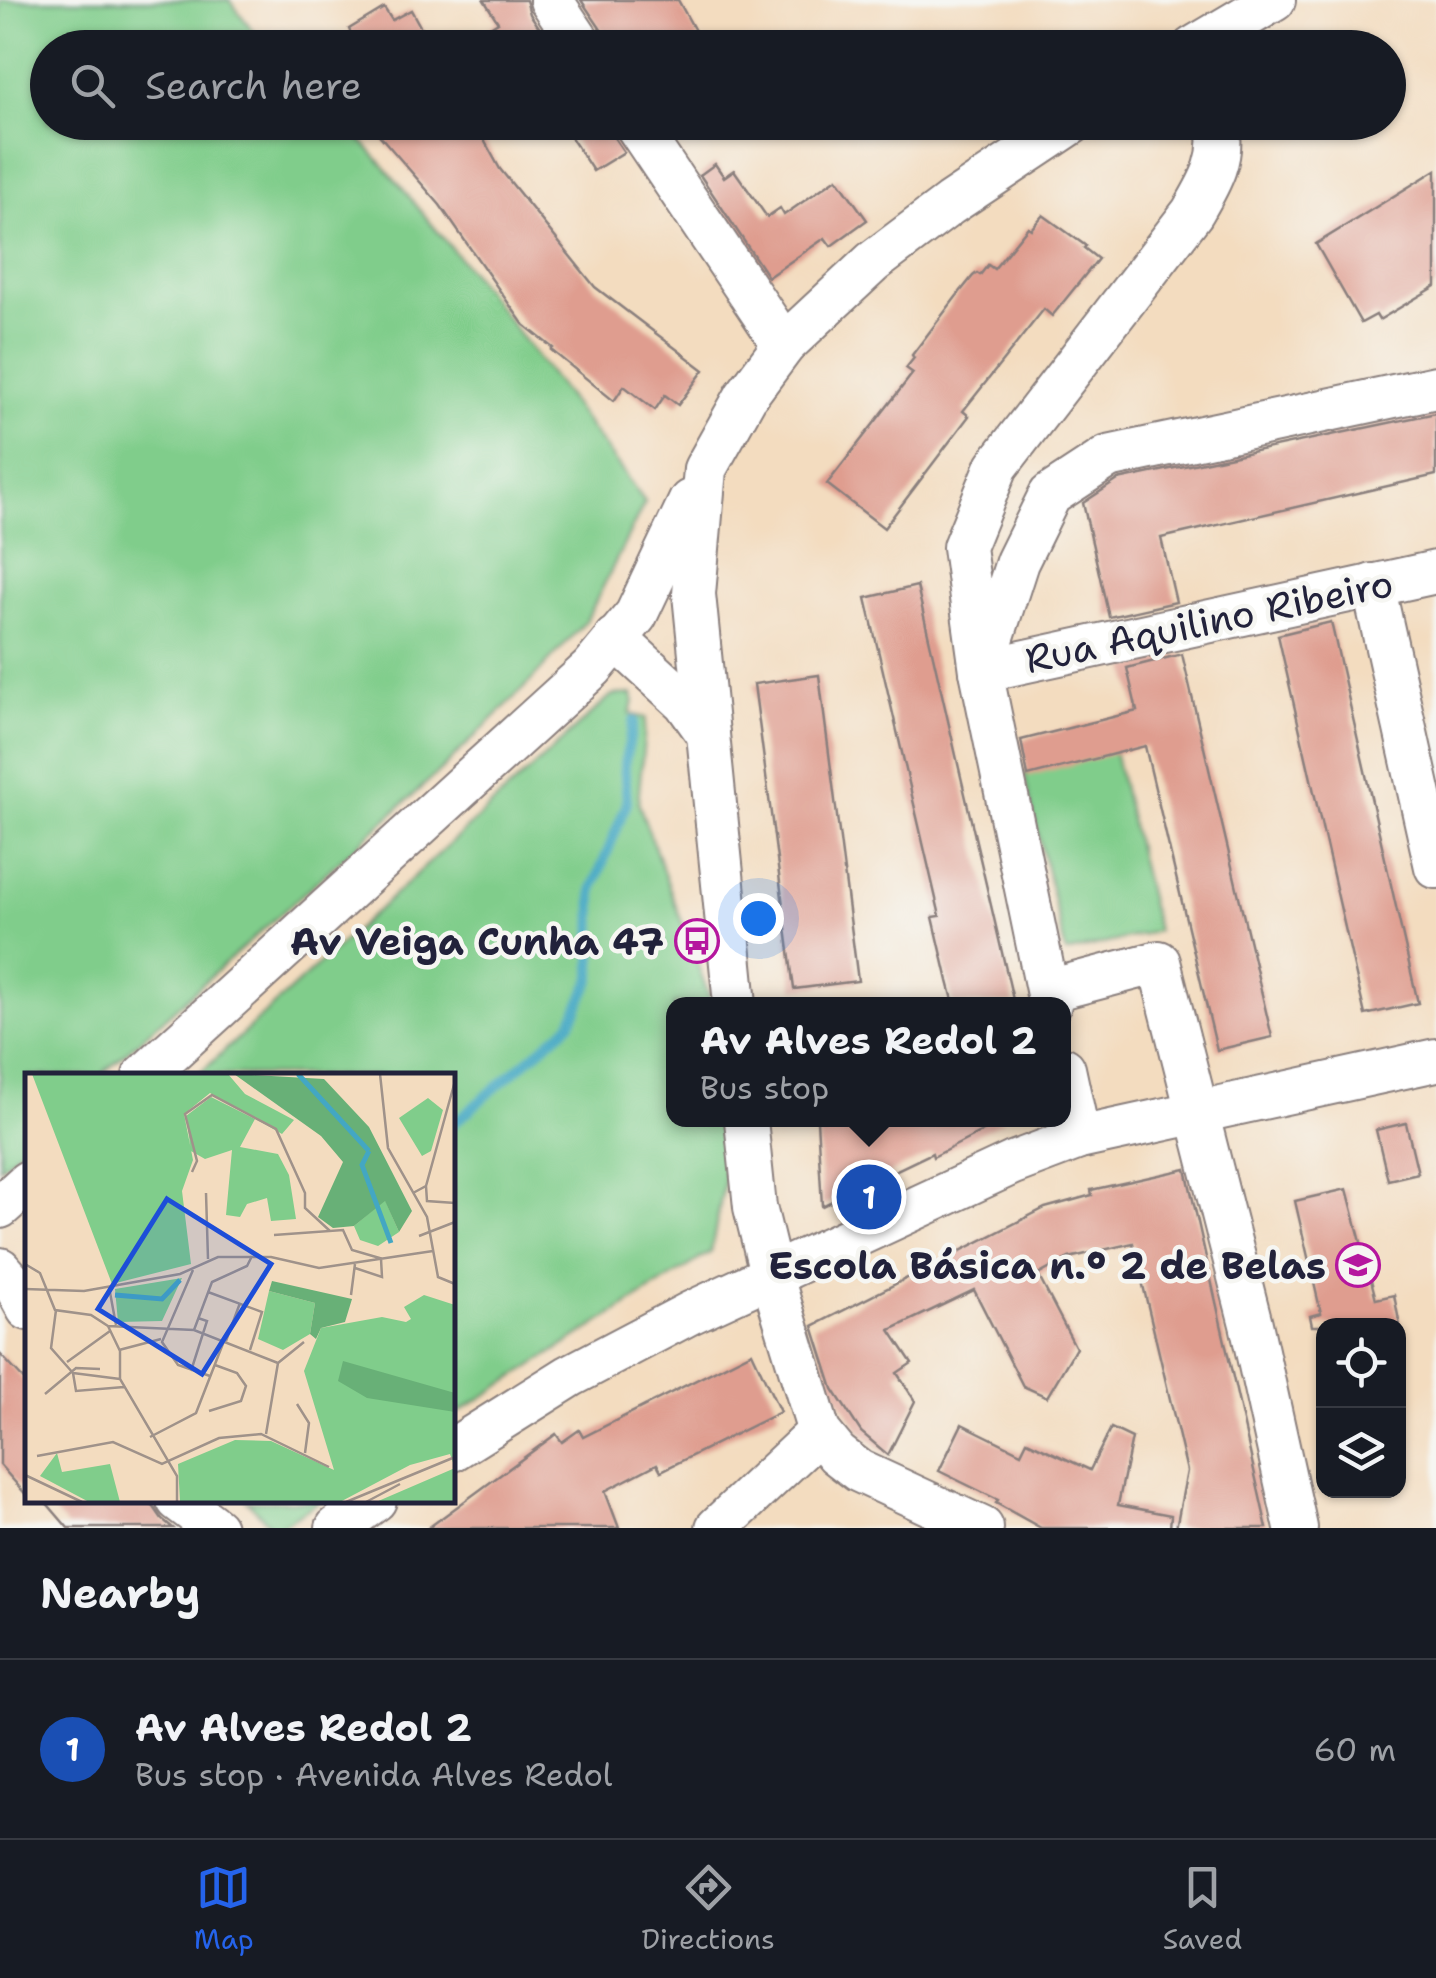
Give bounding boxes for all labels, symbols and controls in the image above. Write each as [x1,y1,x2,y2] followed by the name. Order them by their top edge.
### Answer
[30,30,1406,140] search box
[65,58,120,113] icon: search
[145,60,362,111] text: Search here
[1020,557,1398,685] street label: Rua Aquilino Ribeiro
[733,893,784,944] your location
[290,916,664,967] place label: Av Veiga Cunha 47
[674,918,720,964] bus stop icon: Av Veiga Cunha 47
[666,997,1071,1127] popup
[700,1015,1037,1066] text: Av Alves Redol 2
[700,1066,829,1109] text: Bus stop
[25,1073,455,1503] inset map
[836,1160,902,1234] pin: 1
[768,1240,1326,1291] place label: Escola Básica n.º 2 de Belas
[1335,1242,1381,1288] school or university icon: Escola Básica n.º 2 de Belas
[1316,1318,1406,1498] map controls
[1316,1318,1406,1408] button: locate
[1316,1408,1406,1498] button: layers
[40,1565,200,1621] text: Nearby
[135,1702,472,1753] text: Av Alves Redol 2
[65,1728,80,1771] text: 1
[1314,1728,1396,1771] text: 60 m
[135,1753,612,1796] text: Bus stop · Avenida Alves Redol
[194,1860,254,1958] tab: Map
[641,1860,775,1958] tab: Directions
[1163,1860,1242,1958] tab: Saved

